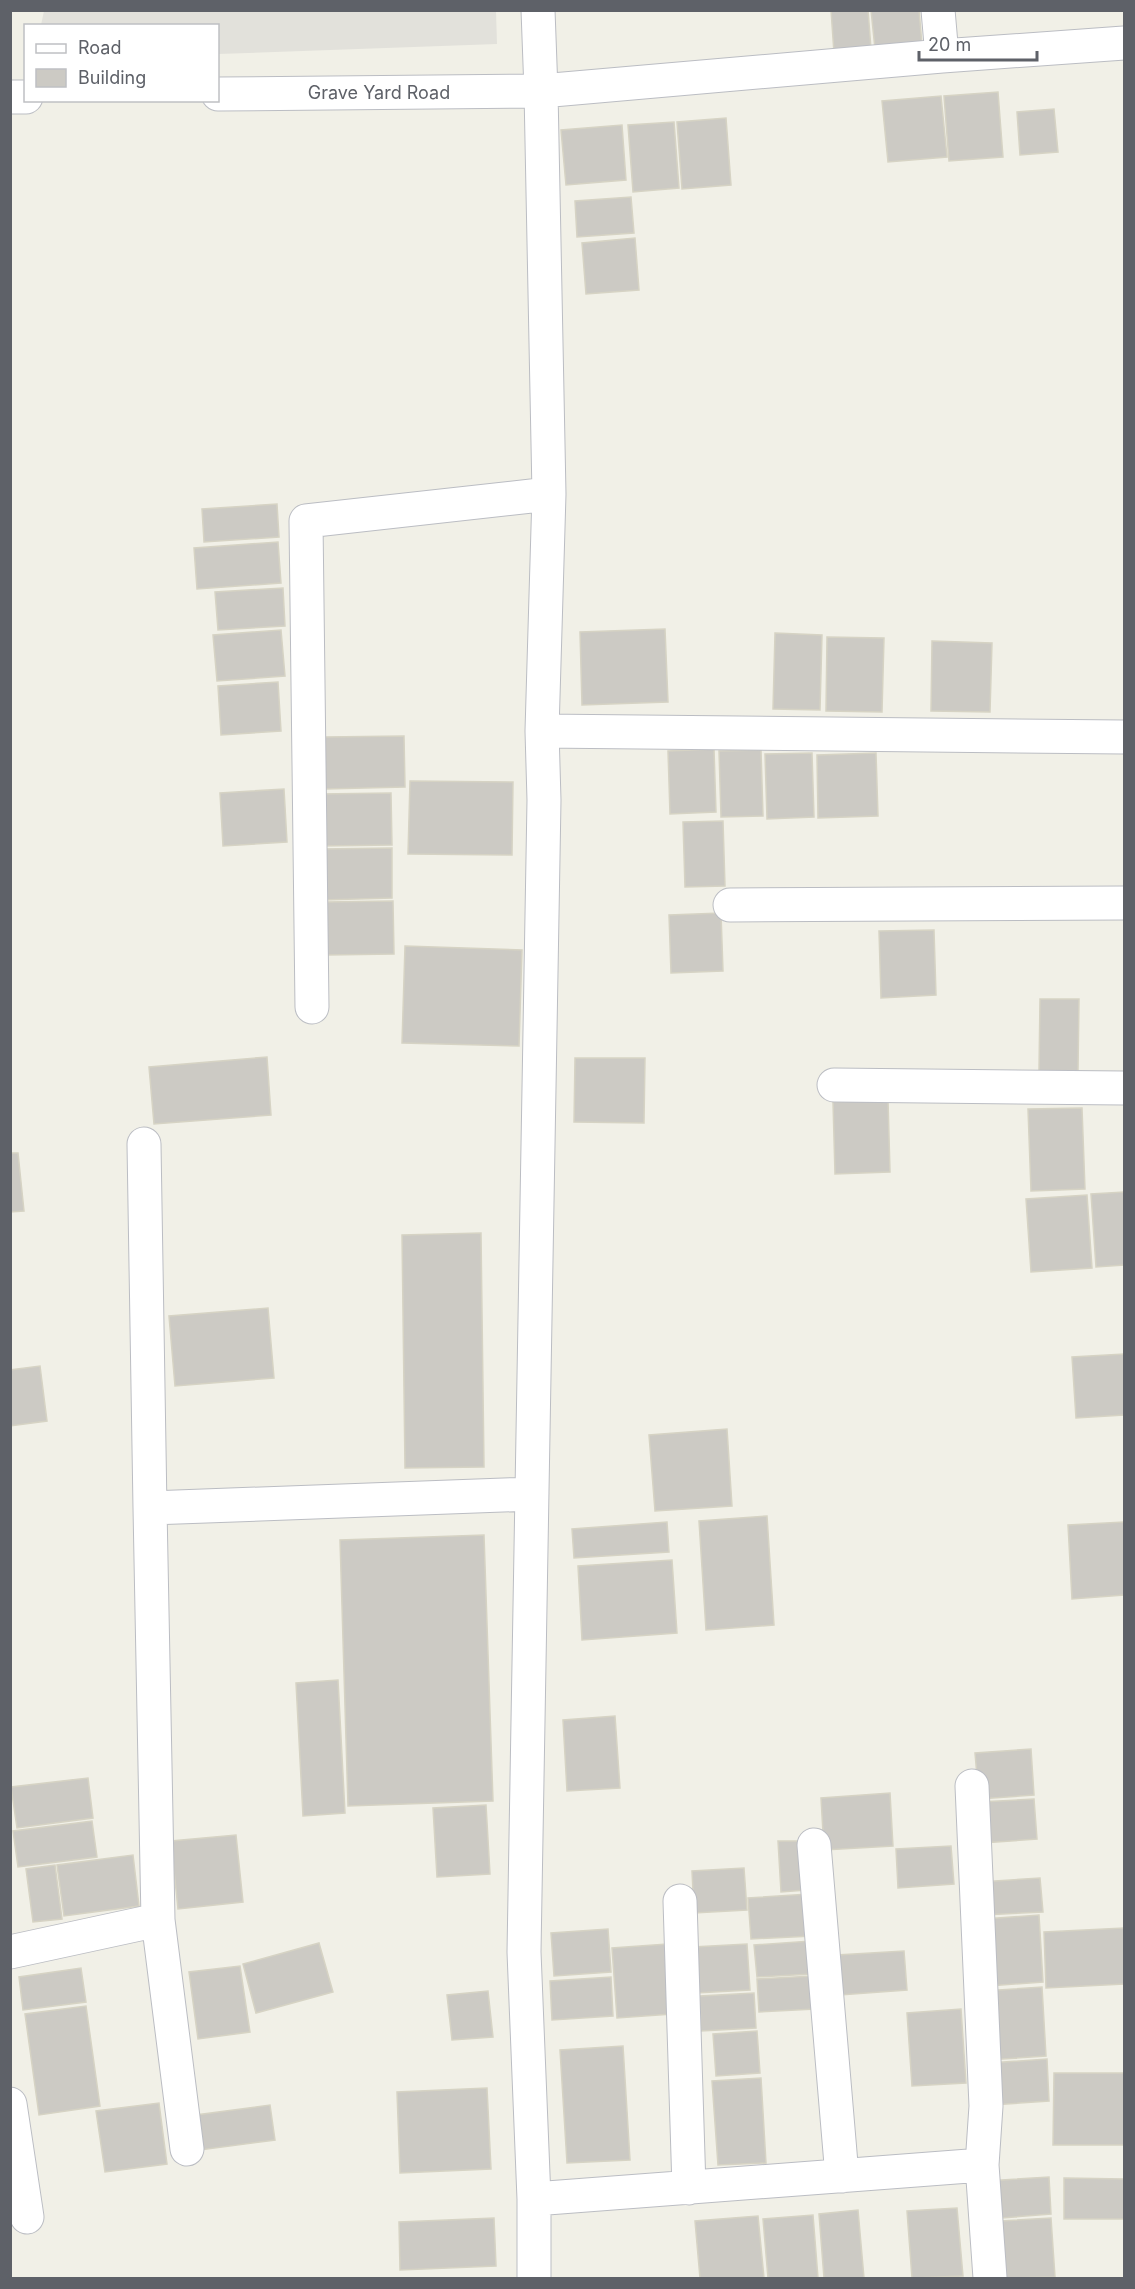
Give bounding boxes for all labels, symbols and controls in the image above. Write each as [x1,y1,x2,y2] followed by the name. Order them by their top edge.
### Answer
[24,24,219,102] legend
[919,24,1038,62] scale bar
[928,34,971,55] text: 20 m
[78,37,121,58] text: Road
[78,67,146,88] text: Building
[308,82,450,103] street label: Grave Yard Road

